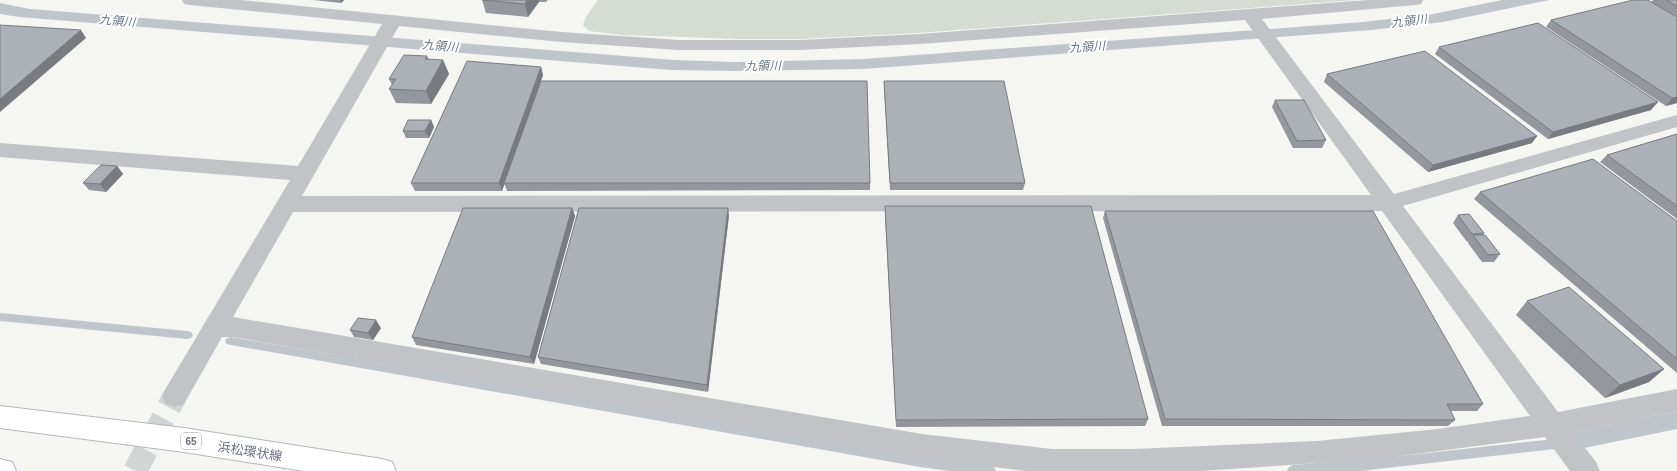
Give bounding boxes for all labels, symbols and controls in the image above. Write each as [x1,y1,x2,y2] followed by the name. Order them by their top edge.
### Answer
[98,12,138,30] water label: 九領川
[1390,12,1430,30] water label: 九領川
[421,37,461,55] water label: 九領川
[1069,39,1107,55] water label: 九領川
[745,59,783,73] water label: 九領川
[181,433,201,449] road number: 65
[217,439,283,464] street label: 浜松環状線

